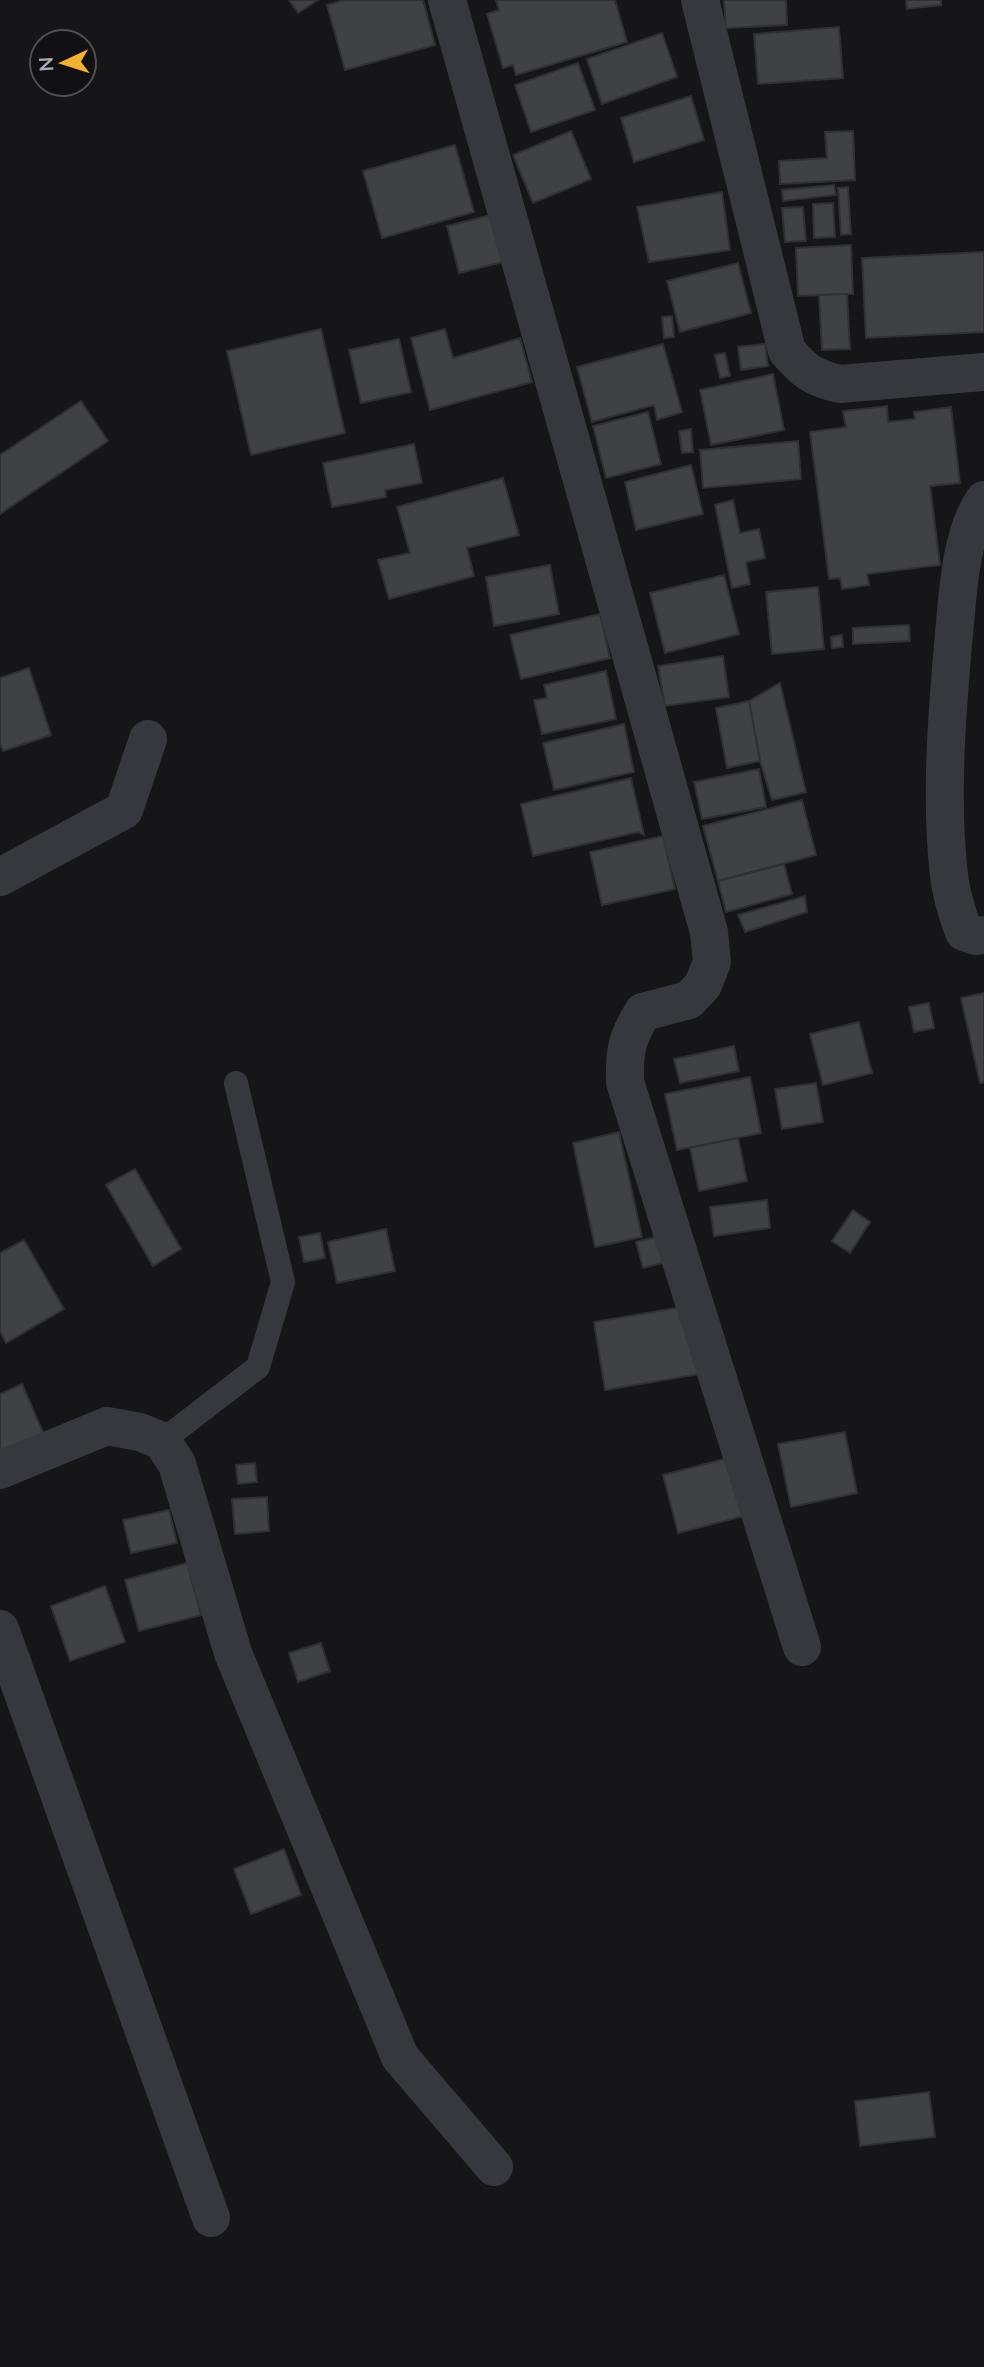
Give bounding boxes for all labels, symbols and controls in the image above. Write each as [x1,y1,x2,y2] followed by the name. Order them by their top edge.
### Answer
[28,28,98,98] north arrow
[34,56,58,72] text: N

